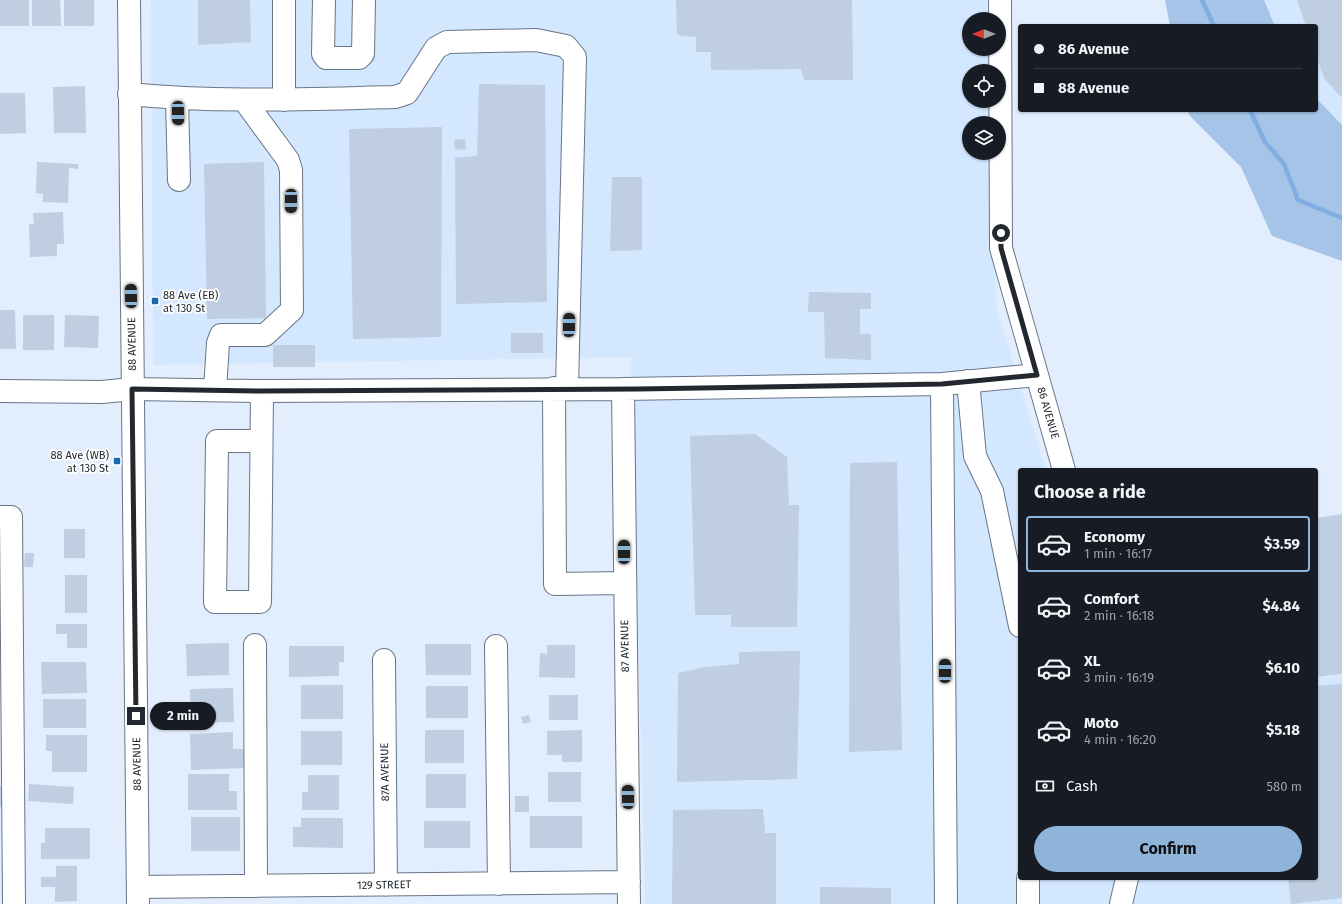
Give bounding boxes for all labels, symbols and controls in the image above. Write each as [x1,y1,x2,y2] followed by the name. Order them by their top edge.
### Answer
[962,12,1006,56] north arrow
[962,12,1006,160] map controls
[1058,40,1129,58] text: 86 Avenue
[962,64,1006,108] button: locate
[1058,79,1129,97] text: 88 Avenue
[172,101,184,125] car
[962,116,1006,160] button: layers
[285,189,297,213] car
[992,224,1010,242] route start
[125,284,137,308] car
[163,289,219,315] place label: 88 Ave (EB) at 130 St
[150,296,160,306] marker: 88 Ave (EB) at 130 St
[563,313,575,337] car
[125,317,139,371] street label: 88 AVENUE
[1034,385,1062,441] street label: 86 AVENUE
[50,449,109,475] place label: 88 Ave (WB) at 130 St
[112,456,122,466] marker: 88 Ave (WB) at 130 St
[1034,481,1146,503] text: Choose a ride
[1036,526,1072,562] icon: car
[1084,528,1145,546] text: Economy
[1264,535,1300,553] text: $3.59
[618,540,630,564] car
[1084,546,1152,561] text: 1 min · 16:17
[1036,588,1072,624] icon: car
[1084,590,1140,608] text: Comfort
[1262,597,1300,615] text: $4.84
[1084,608,1154,623] text: 2 min · 16:18
[618,620,632,672] street label: 87 AVENUE
[1036,650,1072,686] icon: car
[1084,652,1100,670] text: XL
[939,659,951,683] car
[1265,659,1300,677] text: $6.10
[1084,670,1154,685] text: 3 min · 16:19
[150,702,216,730] callout: 2 min
[127,707,145,725] route end
[167,708,199,723] text: 2 min
[1036,712,1072,748] icon: car
[1084,714,1119,732] text: Moto
[1266,721,1300,739] text: $5.18
[1084,732,1156,747] text: 4 min · 16:20
[130,737,144,791] street label: 88 AVENUE
[378,743,392,801] street label: 87A AVENUE
[1034,775,1056,797] icon: cash
[1066,777,1098,795] text: Cash
[1266,779,1302,794] text: 580 m
[622,785,634,809] car
[1034,826,1302,872] button: Confirm
[357,878,412,892] street label: 129 STREET

